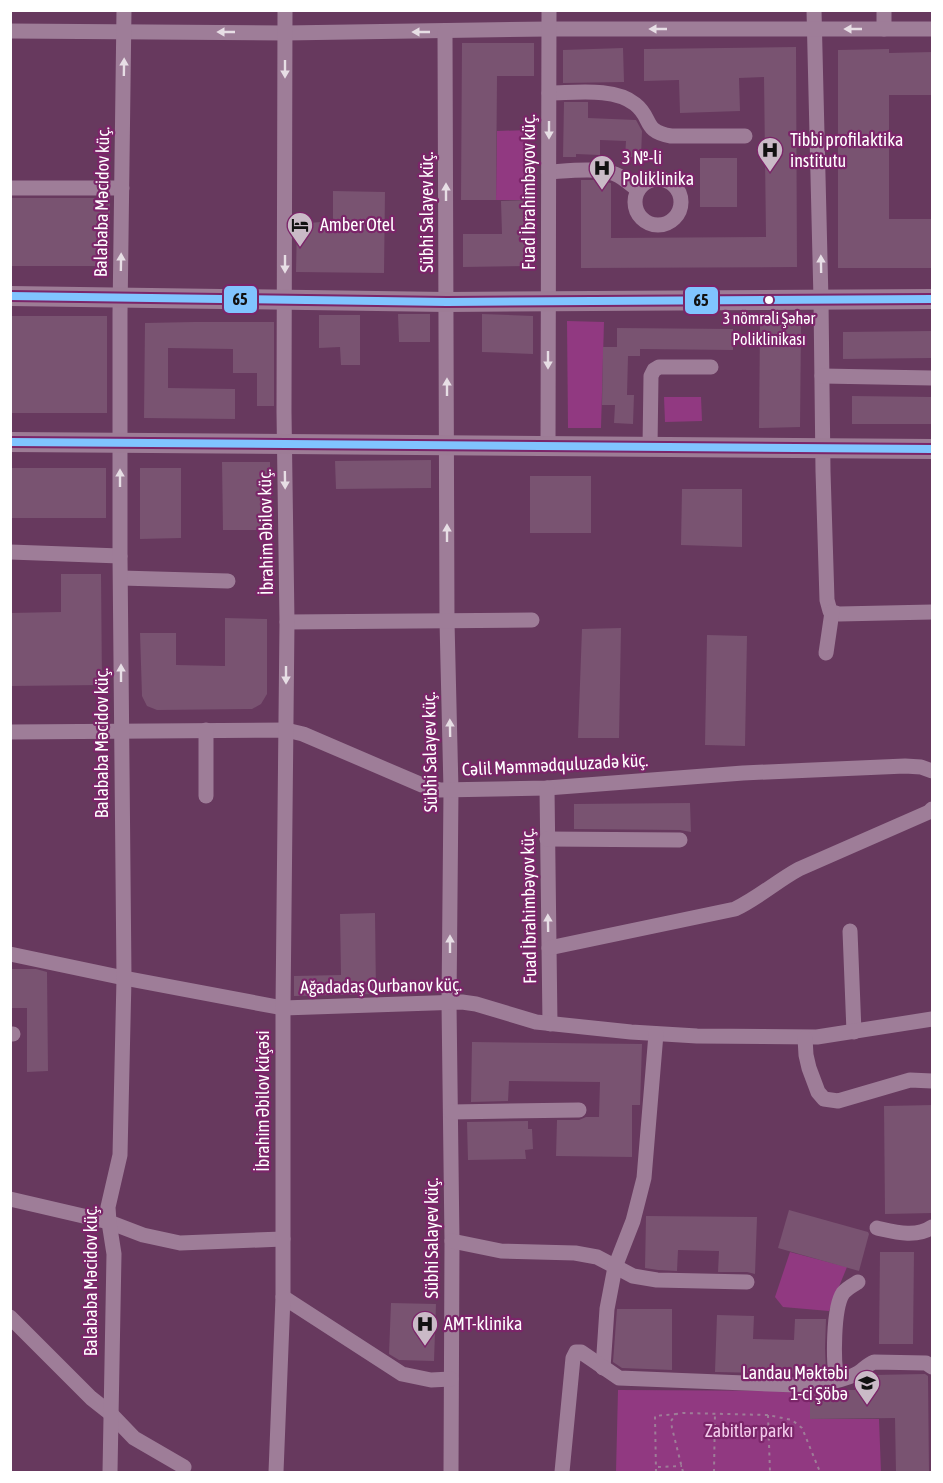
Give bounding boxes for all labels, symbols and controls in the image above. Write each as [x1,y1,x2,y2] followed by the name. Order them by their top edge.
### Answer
[649,24,668,34] one-way arrow
[844,24,863,34] one-way arrow
[217,27,236,37] one-way arrow
[412,27,431,37] one-way arrow
[119,57,128,76] one-way arrow
[280,59,290,78] one-way arrow
[518,114,539,270] street label: Fuad İbrahimbəyov küç.
[544,120,554,139] one-way arrow
[90,127,113,277] street label: Balababa Məcidov küç.
[790,129,903,171] place label: Tibbi profilaktika institutu
[755,135,785,173] hospital icon: Tibbi profilaktika institutu
[622,147,694,189] place label: 3 №-li Poliklinika
[416,152,437,272] street label: Sübhi Salayev küç.
[587,153,617,191] hospital icon: 3 №-li Poliklinika
[441,182,451,201] one-way arrow
[285,210,315,248] hotel icon: Amber Otel
[320,214,395,235] place label: Amber Otel
[116,252,126,271] one-way arrow
[280,254,290,273] one-way arrow
[816,254,825,273] one-way arrow
[223,285,258,314] line badge: 65
[684,286,719,315] line badge: 65
[232,290,248,308] text: 65
[693,291,709,309] text: 65
[763,294,775,306] marker: 3 nömrəli Şəhər Poliklinikası
[723,309,815,348] place label: 3 nömrəli Şəhər Poliklinikası
[543,351,553,370] one-way arrow
[442,377,452,396] one-way arrow
[115,468,125,487] one-way arrow
[254,469,277,595] street label: İbrahim Əbilov küç.
[280,470,290,489] one-way arrow
[442,524,452,543] one-way arrow
[116,663,126,682] one-way arrow
[282,665,291,684] one-way arrow
[91,668,112,818] street label: Balababa Məcidov küç.
[418,691,441,813] street label: Sübhi Salayev küç.
[445,719,454,738] one-way arrow
[461,749,649,780] street label: Cəlil Məmmədquluzadə küç.
[517,828,540,984] street label: Fuad İbrahimbəyov küç.
[543,914,553,933] one-way arrow
[445,935,455,954] one-way arrow
[300,974,462,997] street label: Ağadadaş Qurbanov küç.
[252,1030,273,1172] street label: İbrahim Əbilov küçəsi
[421,1178,442,1298] street label: Sübhi Salayev küç.
[80,1206,101,1356] street label: Balababa Məcidov küç.
[410,1309,440,1347] hospital icon: AMT-klinika
[444,1313,522,1334] place label: AMT-klinika
[742,1362,848,1404] place label: Landau Məktəbi 1-ci Şöbə
[852,1368,882,1406] school or university icon: Landau Məktəbi 1-ci Şöbə
[705,1420,793,1441] park label: Zabitlər parkı

